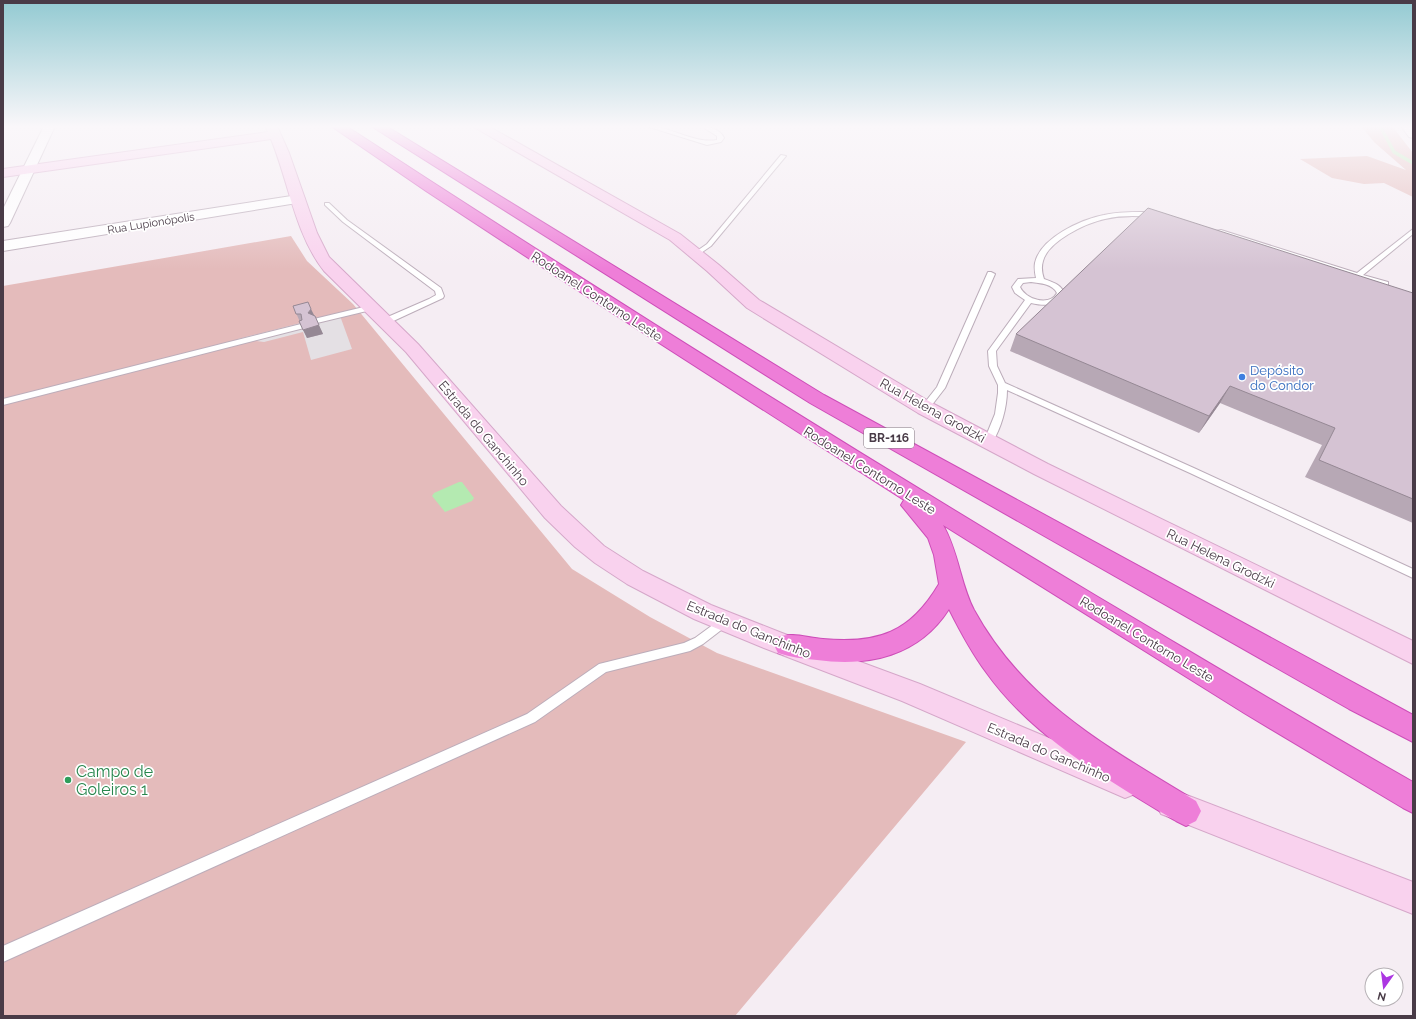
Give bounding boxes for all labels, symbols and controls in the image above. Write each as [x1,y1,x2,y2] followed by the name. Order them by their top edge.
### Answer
[107,210,196,237] street label: Rua Lupionópolis
[528,248,665,345] street label: Rodoanel Contorno Leste
[1250,363,1314,393] place label: Depósito do Condor
[1237,372,1247,382] marker: Depósito do Condor
[877,375,988,446] street label: Rua Helena Grodzki
[435,378,532,489] street label: Estrada do Ganchinho
[801,423,939,518] street label: Rodoanel Contorno Leste
[864,428,914,448] road number: BR-116
[1164,526,1277,591] street label: Rua Helena Grodzki
[1077,594,1217,685] street label: Rodoanel Contorno Leste
[685,598,813,661] street label: Estrada do Ganchinho
[985,720,1113,785] street label: Estrada do Ganchinho
[76,762,153,799] place label: Campo de Goleiros 1
[63,775,73,785] marker: Campo de Goleiros 1
[1364,967,1404,1007] north arrow
[1376,989,1387,1004] text: N

